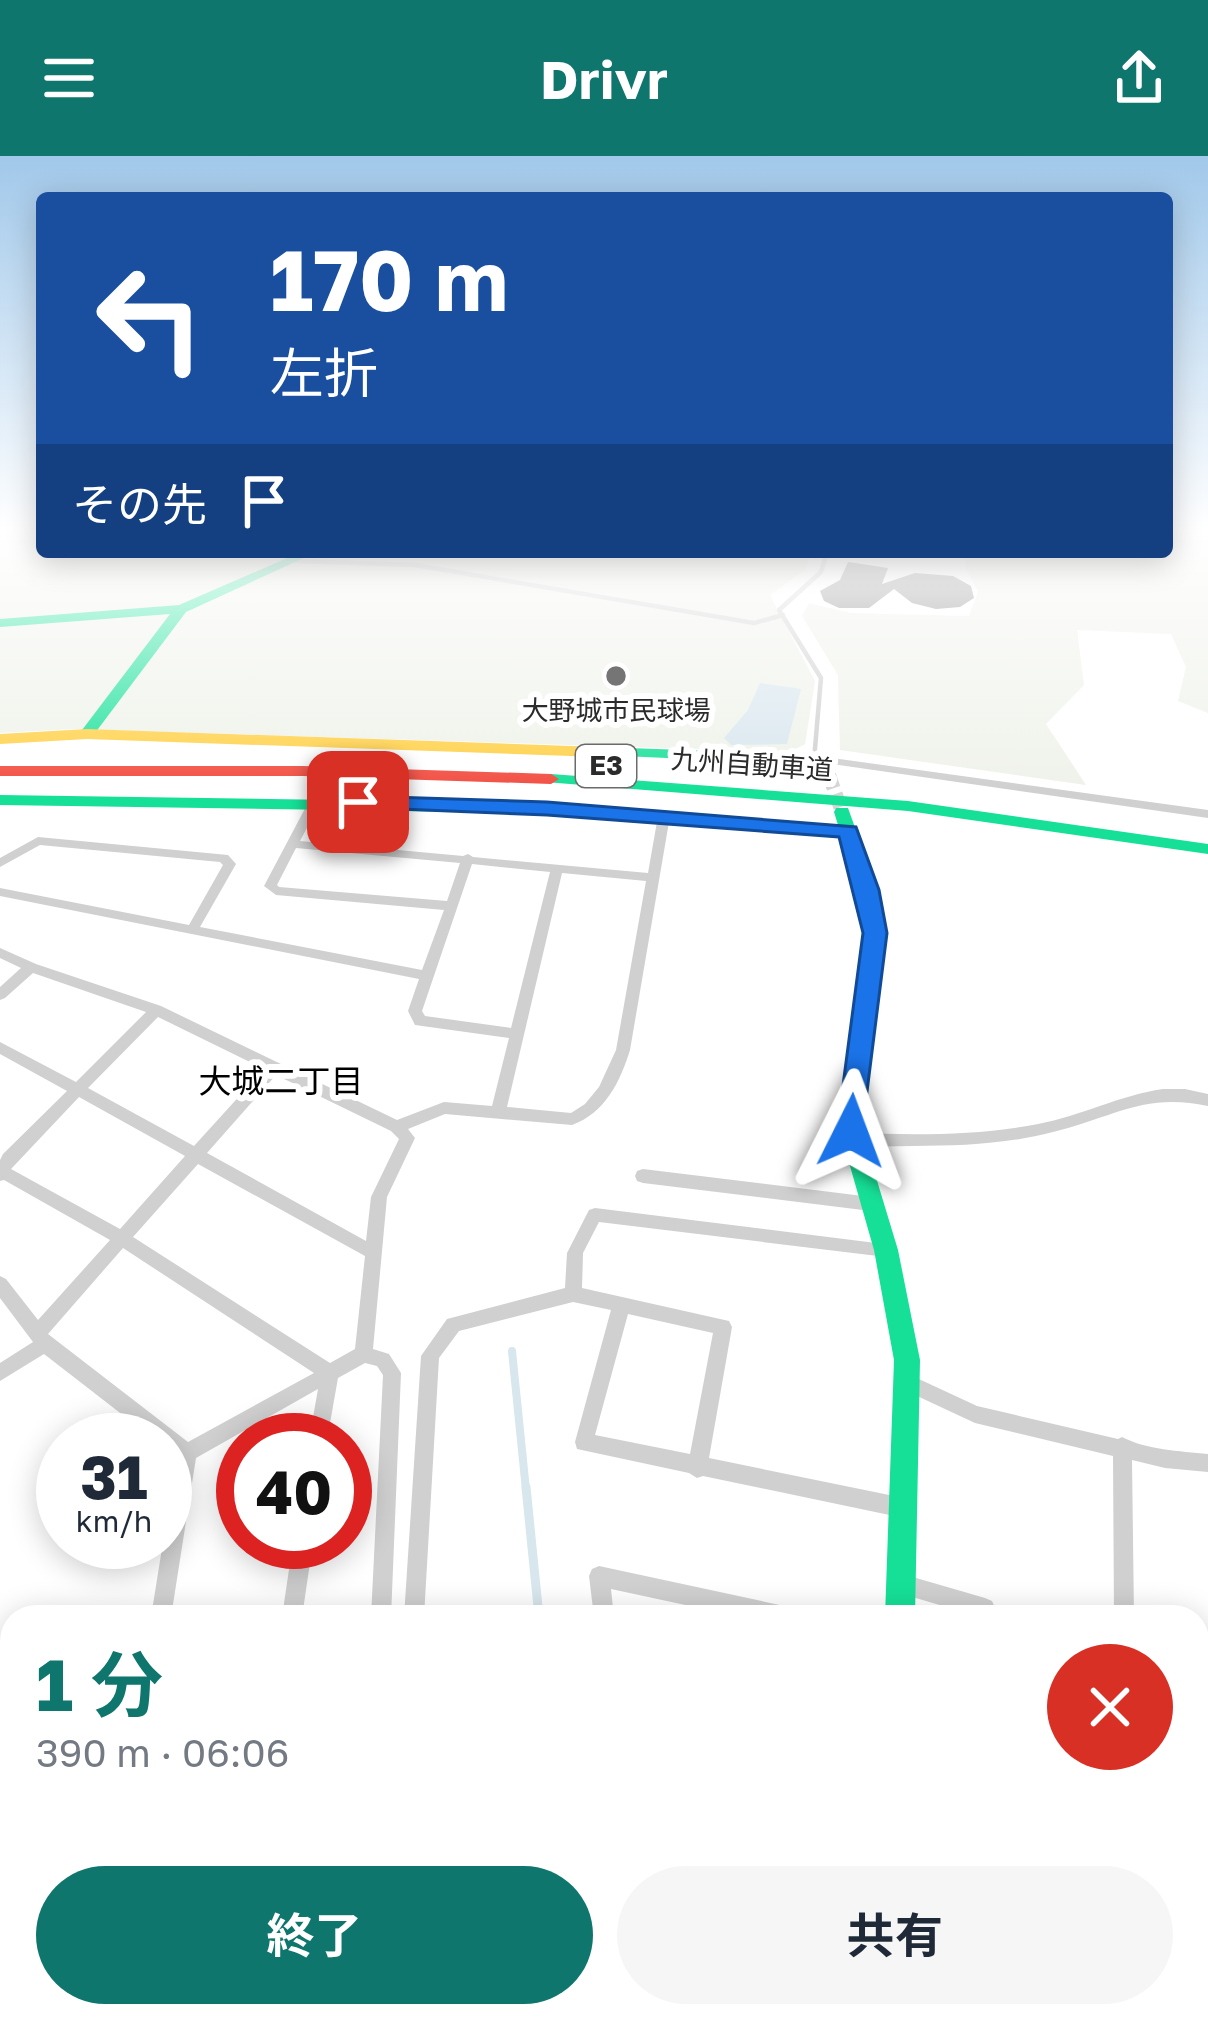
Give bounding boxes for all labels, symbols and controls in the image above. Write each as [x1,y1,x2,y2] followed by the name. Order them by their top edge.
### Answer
[36,45,102,111] icon: menu
[1106,45,1172,111] icon: share
[540,46,668,111] text: Drivr
[270,229,508,329] text: 170 m
[72,240,228,396] icon: left
[270,340,378,405] text: 左折
[231,468,297,534] icon: arrive
[72,477,207,531] text: その先
[603,663,629,689] marker: 大野城市民球場
[522,694,711,726] place label: 大野城市民球場
[670,742,834,786] street label: 九州自動車道
[576,745,636,787] road number: E3
[307,751,409,853] pin
[325,769,391,835] icon: arrive
[199,1061,364,1100] district label: 大城二丁目
[788,1068,914,1194] position arrow
[216,1413,372,1569] speed limit sign: 40
[80,1440,148,1512] text: 31
[76,1503,152,1539] text: km/h
[36,1640,163,1727] text: 1 分
[1047,1644,1173,1770] button: close
[36,1729,289,1776] text: 390 m · 06:06
[36,1866,593,2004] button: 終了
[617,1866,1173,2004] button: 共有

